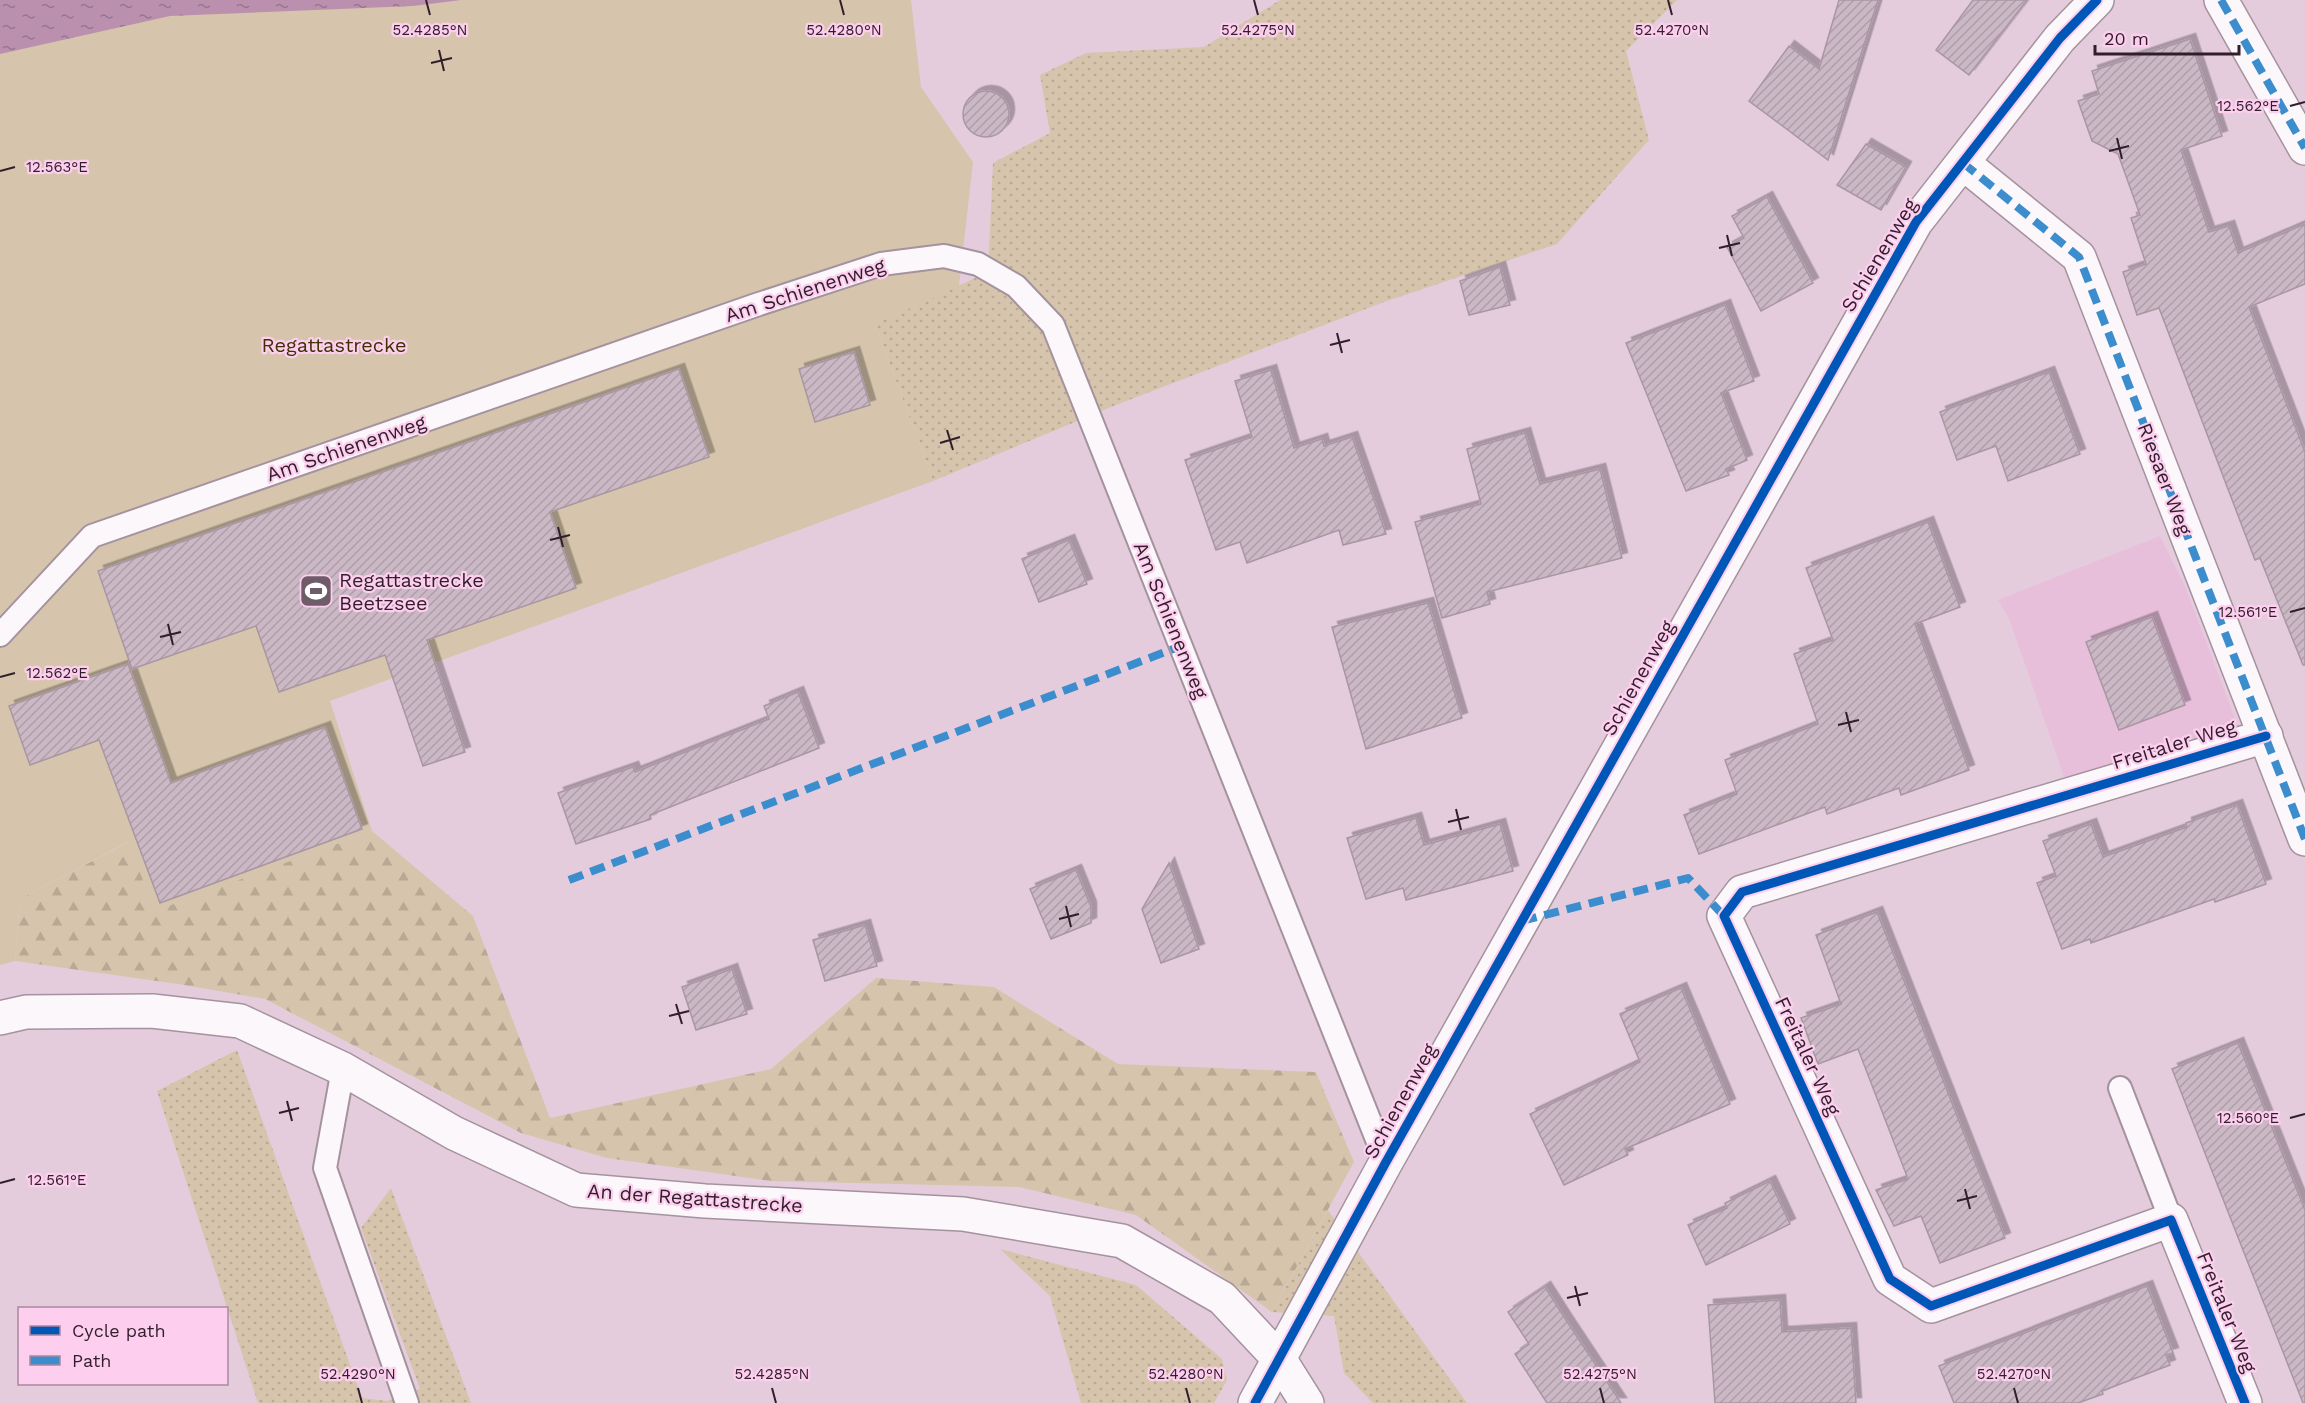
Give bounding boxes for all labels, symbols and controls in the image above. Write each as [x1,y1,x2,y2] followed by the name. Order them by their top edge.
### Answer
[2095,18,2239,56] scale bar
[392,21,468,39] text: 52.4285°N
[806,21,882,39] text: 52.4280°N
[1221,21,1295,39] text: 52.4275°N
[1635,21,1709,39] text: 52.4270°N
[2104,28,2149,49] text: 20 m
[2217,97,2279,115] text: 12.562°E
[26,158,88,176] text: 12.563°E
[1836,194,1922,316] street label: Schienenweg
[722,253,888,327] street label: Am Schienenweg
[262,333,406,357] park label: Regattastrecke
[263,409,429,487] street label: Am Schienenweg
[2133,420,2198,539] street label: Riesaer Weg
[1129,538,1214,702] street label: Am Schienenweg
[339,568,484,615] place label: Regattastrecke Beetzsee
[298,573,334,609] sports icon: Regattastrecke Beetzsee
[2219,603,2277,621] text: 12.561°E
[1596,616,1680,740] street label: Schienenweg
[26,664,88,682] text: 12.562°E
[2109,714,2239,774] street label: Freitaler Weg
[1770,993,1846,1119] street label: Freitaler Weg
[1358,1039,1442,1163] street label: Schienenweg
[2217,1109,2279,1127] text: 12.560°E
[28,1171,86,1189] text: 12.561°E
[586,1178,804,1218] street label: An der Regattastrecke
[2192,1248,2262,1376] street label: Freitaler Weg
[18,1307,228,1385] legend
[72,1320,166,1341] text: Cycle path
[72,1350,112,1371] text: Path
[320,1365,396,1383] text: 52.4290°N
[734,1365,810,1383] text: 52.4285°N
[1148,1365,1224,1383] text: 52.4280°N
[1563,1365,1637,1383] text: 52.4275°N
[1977,1365,2051,1383] text: 52.4270°N

